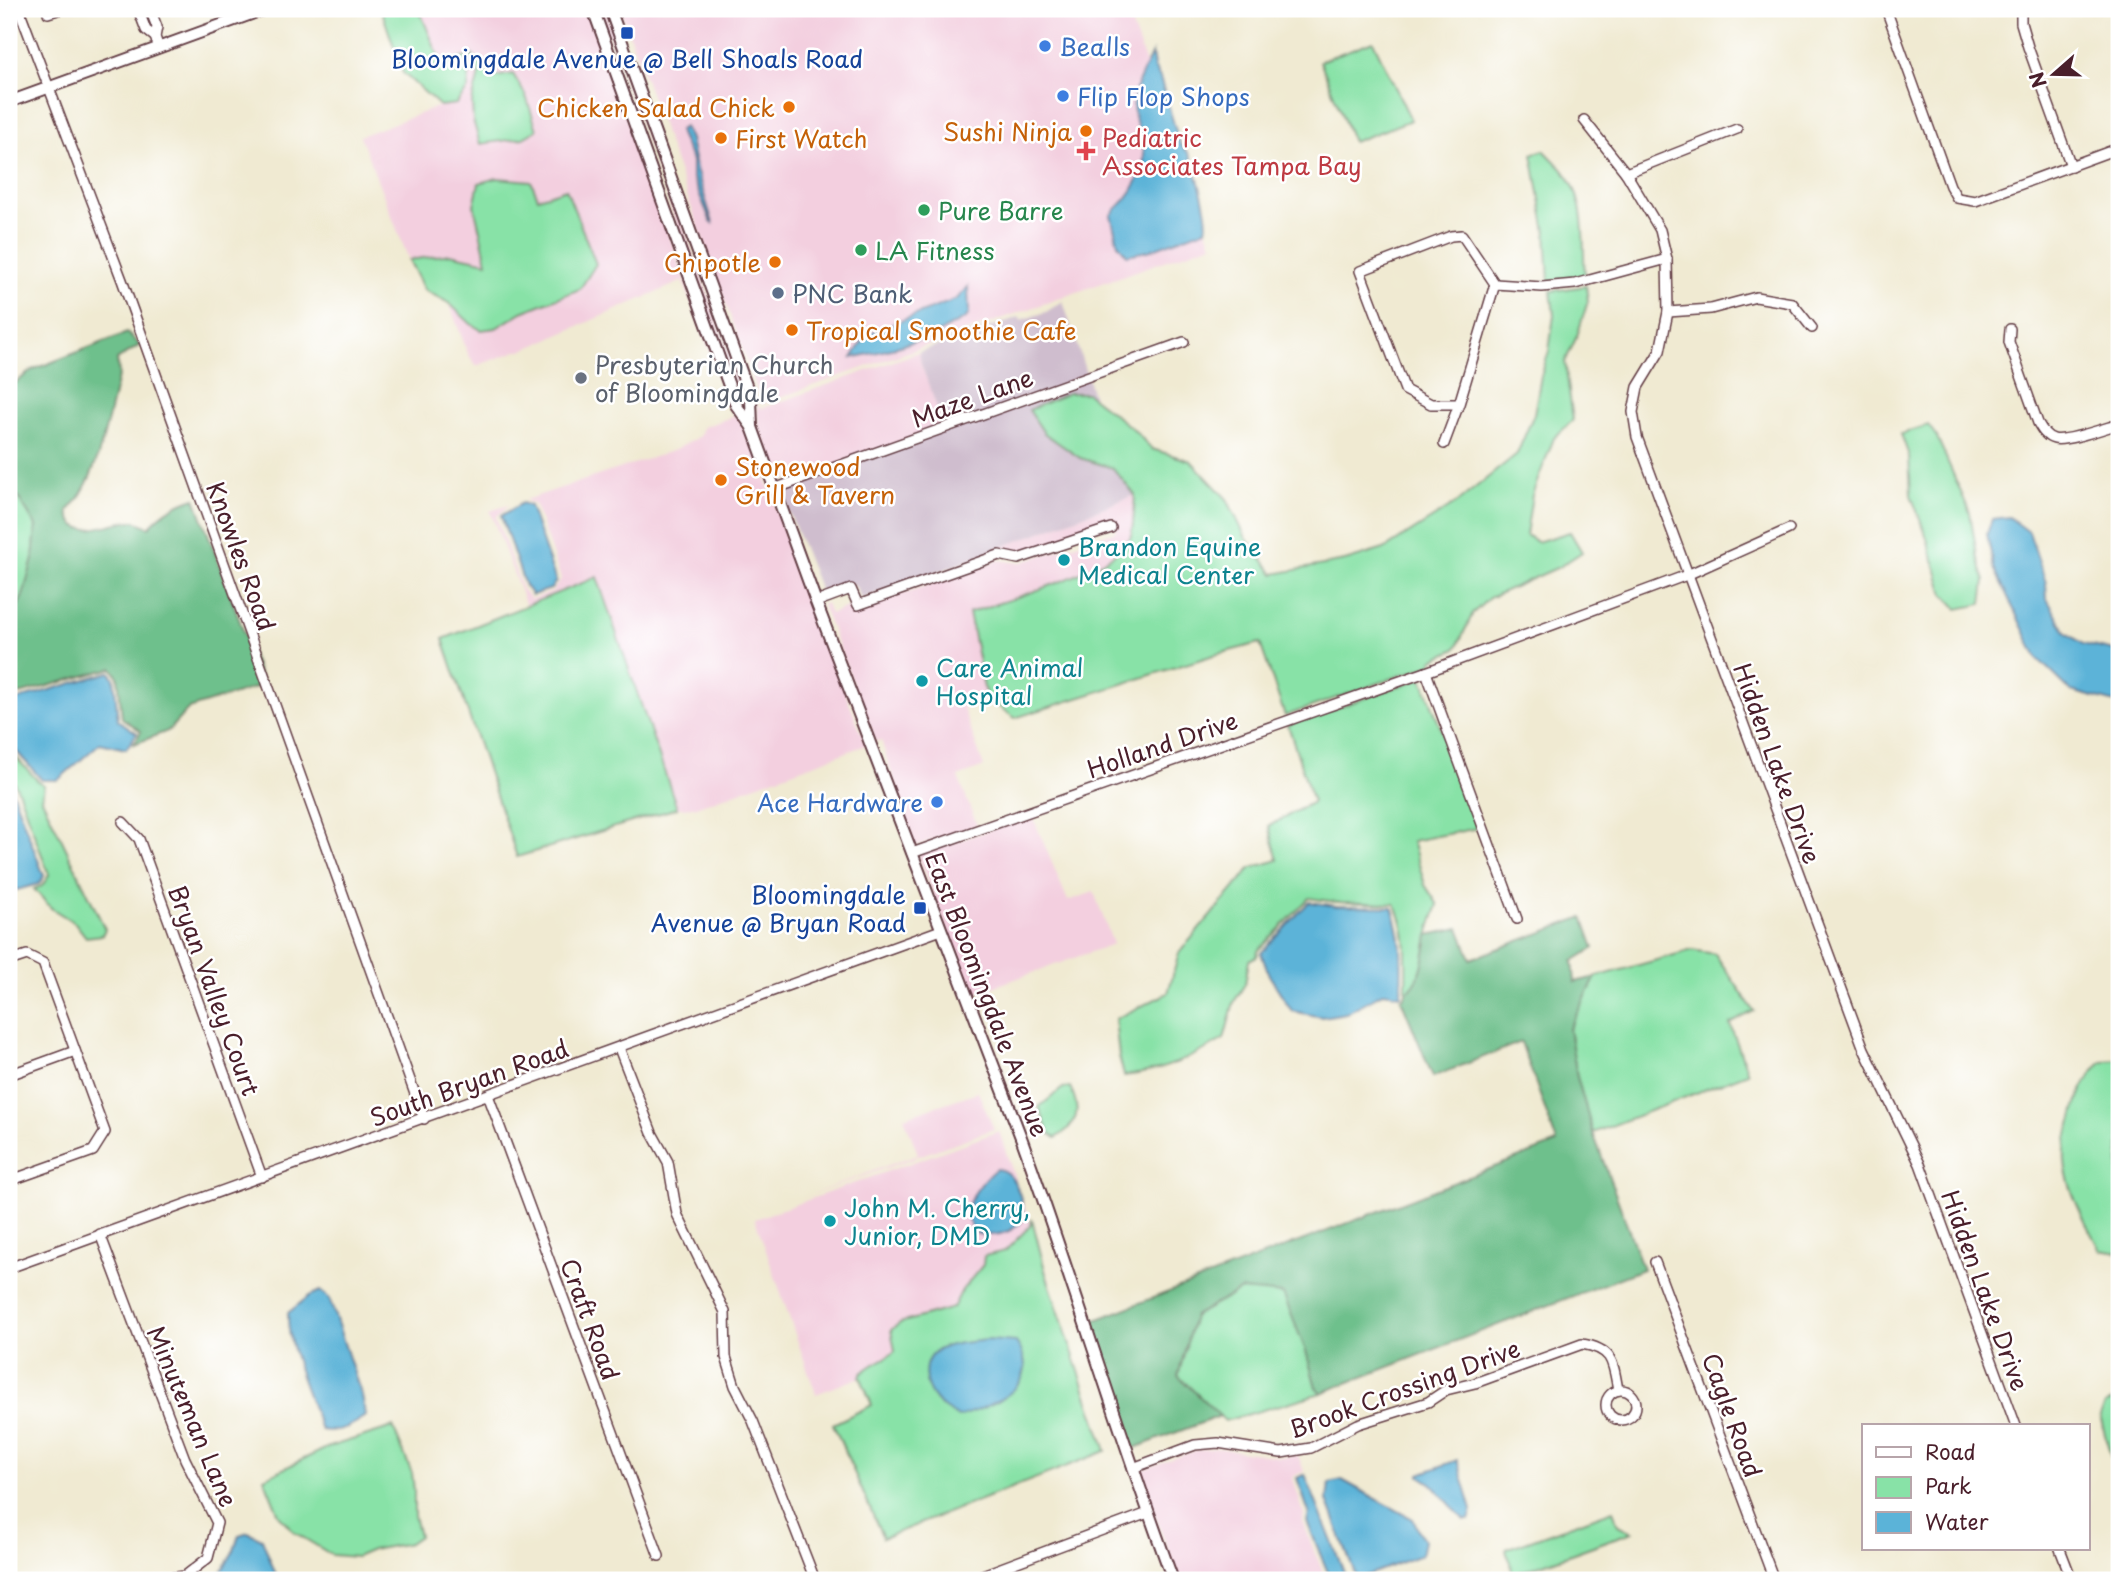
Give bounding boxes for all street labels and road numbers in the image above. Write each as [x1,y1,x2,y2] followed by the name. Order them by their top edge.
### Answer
[906,358,1038,436] street label: Maze Lane
[198,476,286,636] street label: Knowles Road
[1725,658,1831,868] street label: Hidden Lake Drive
[1082,701,1242,787] street label: Holland Drive
[917,846,1059,1142] street label: East Bloomingdale Avenue
[160,880,270,1101] street label: Bryan Valley Court
[365,1029,573,1135] street label: South Bryan Road
[1933,1185,2039,1395] street label: Hidden Lake Drive
[552,1253,630,1385] street label: Craft Road
[139,1320,247,1512] street label: Minuteman Lane
[1283,1329,1525,1447] street label: Brook Crossing Drive
[1694,1348,1772,1482] street label: Cagle Road

